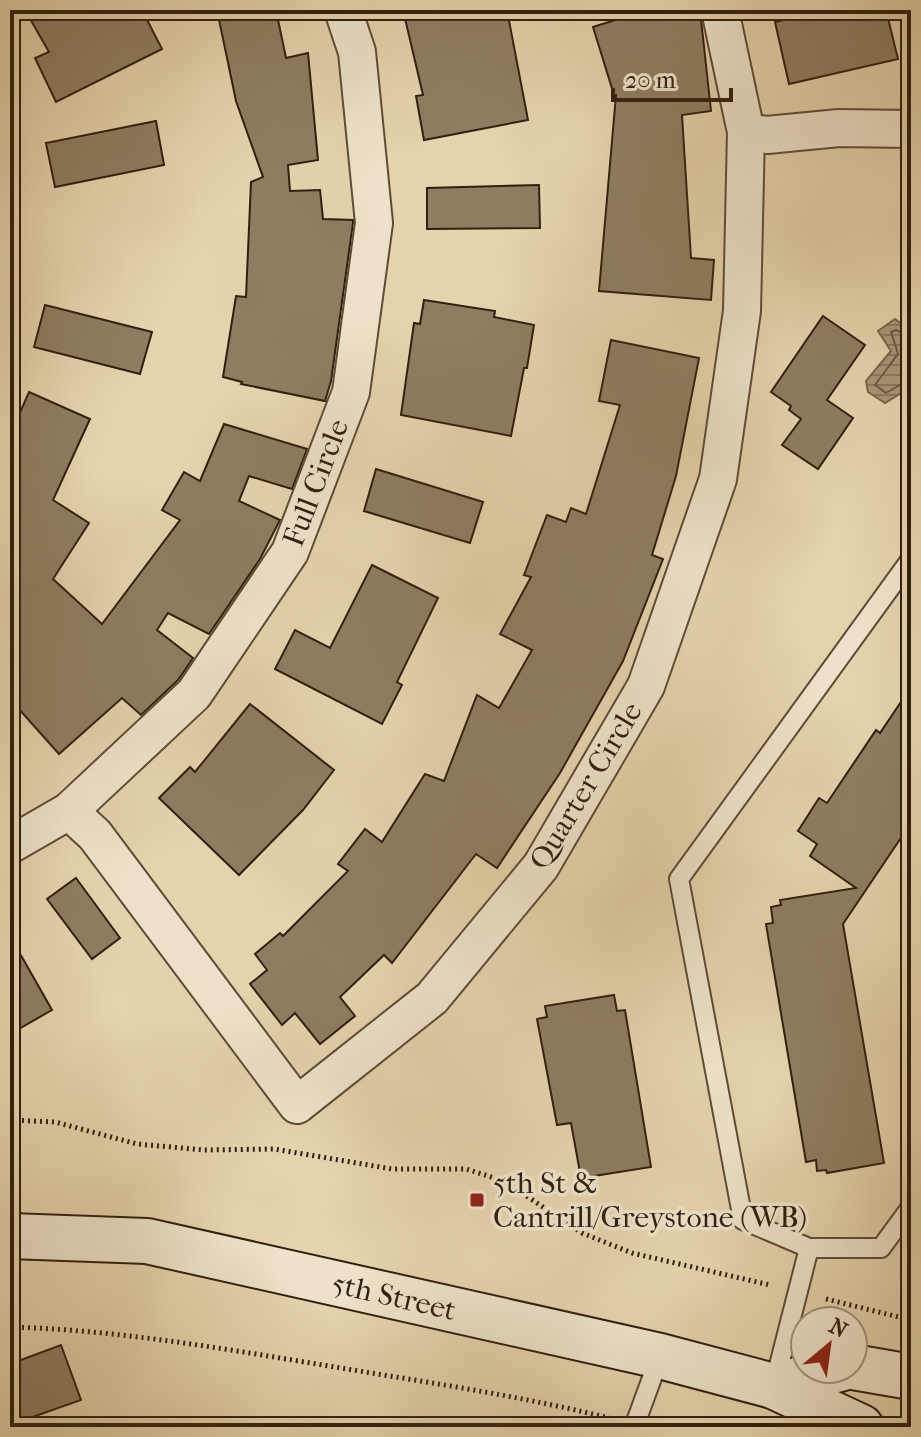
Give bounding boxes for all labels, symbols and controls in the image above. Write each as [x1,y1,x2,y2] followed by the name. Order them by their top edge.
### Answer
[613,52,731,102] scale bar
[625,66,676,94] text: 20 m
[276,414,356,552] street label: Full Circle
[522,696,650,876] street label: Quarter Circle
[493,1166,807,1235] place label: 5th St & Cantrill/Greystone (WB)
[468,1191,486,1209] marker: 5th St & Cantrill/Greystone (WB)
[329,1266,460,1328] street label: 5th Street
[789,1305,869,1385] north arrow
[825,1313,852,1344] text: N

